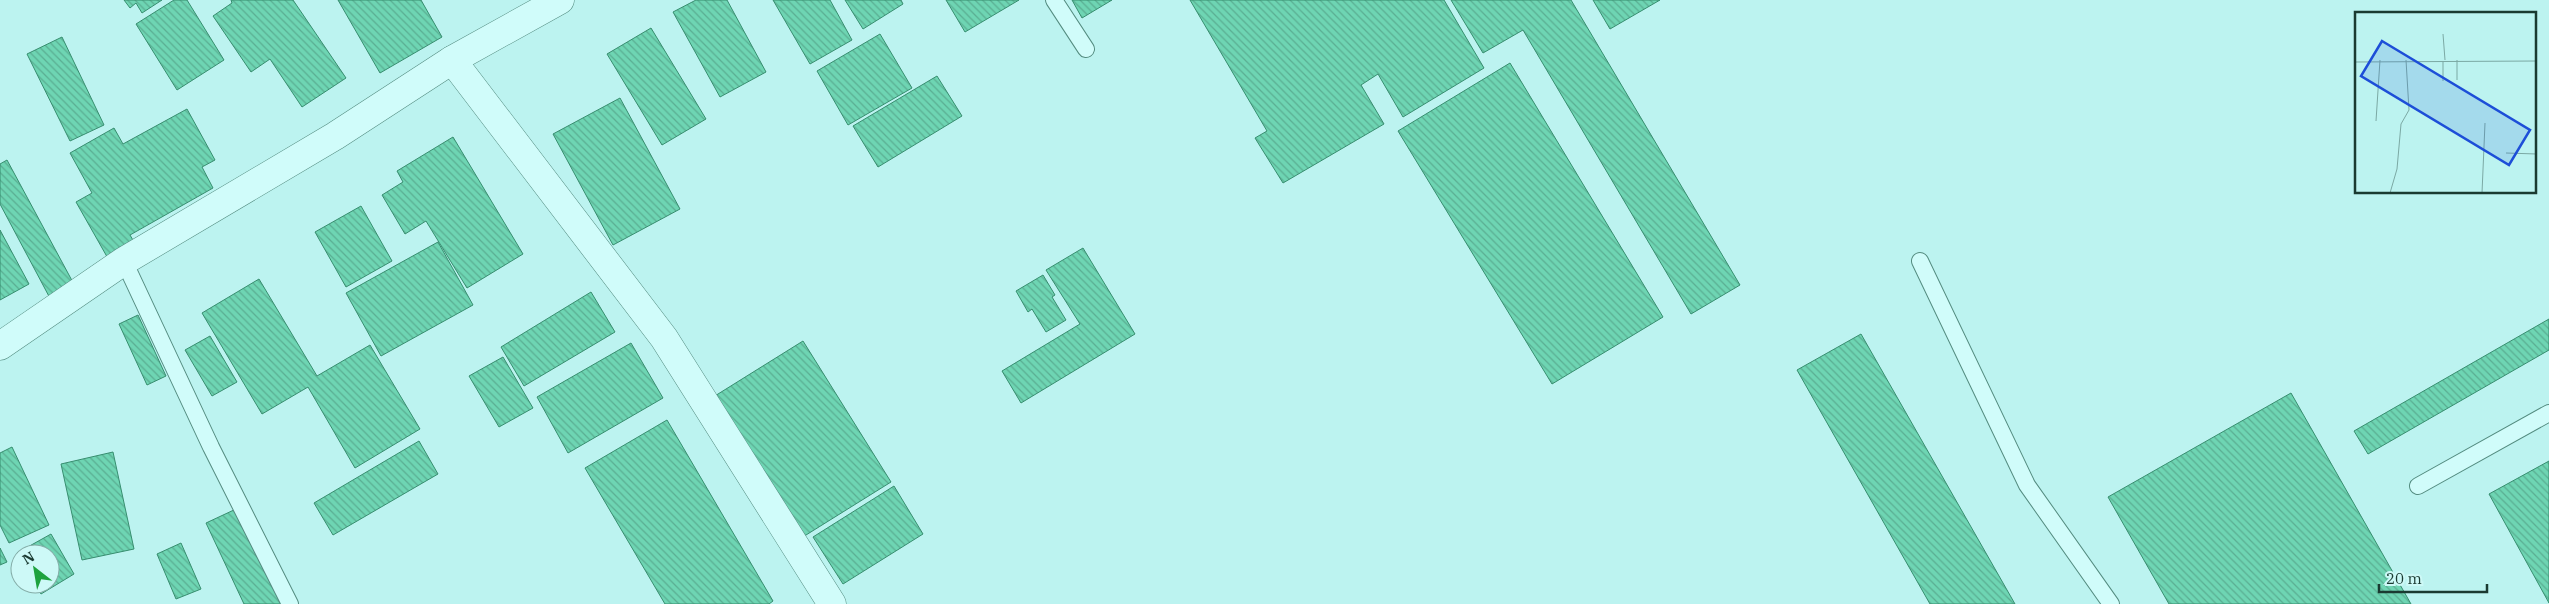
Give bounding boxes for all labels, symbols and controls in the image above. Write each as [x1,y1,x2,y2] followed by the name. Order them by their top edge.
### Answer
[2355,12,2536,194] inset map
[10,544,60,594] north arrow
[19,547,38,568] text: N
[2379,562,2486,594] scale bar
[2386,569,2422,588] text: 20 m

